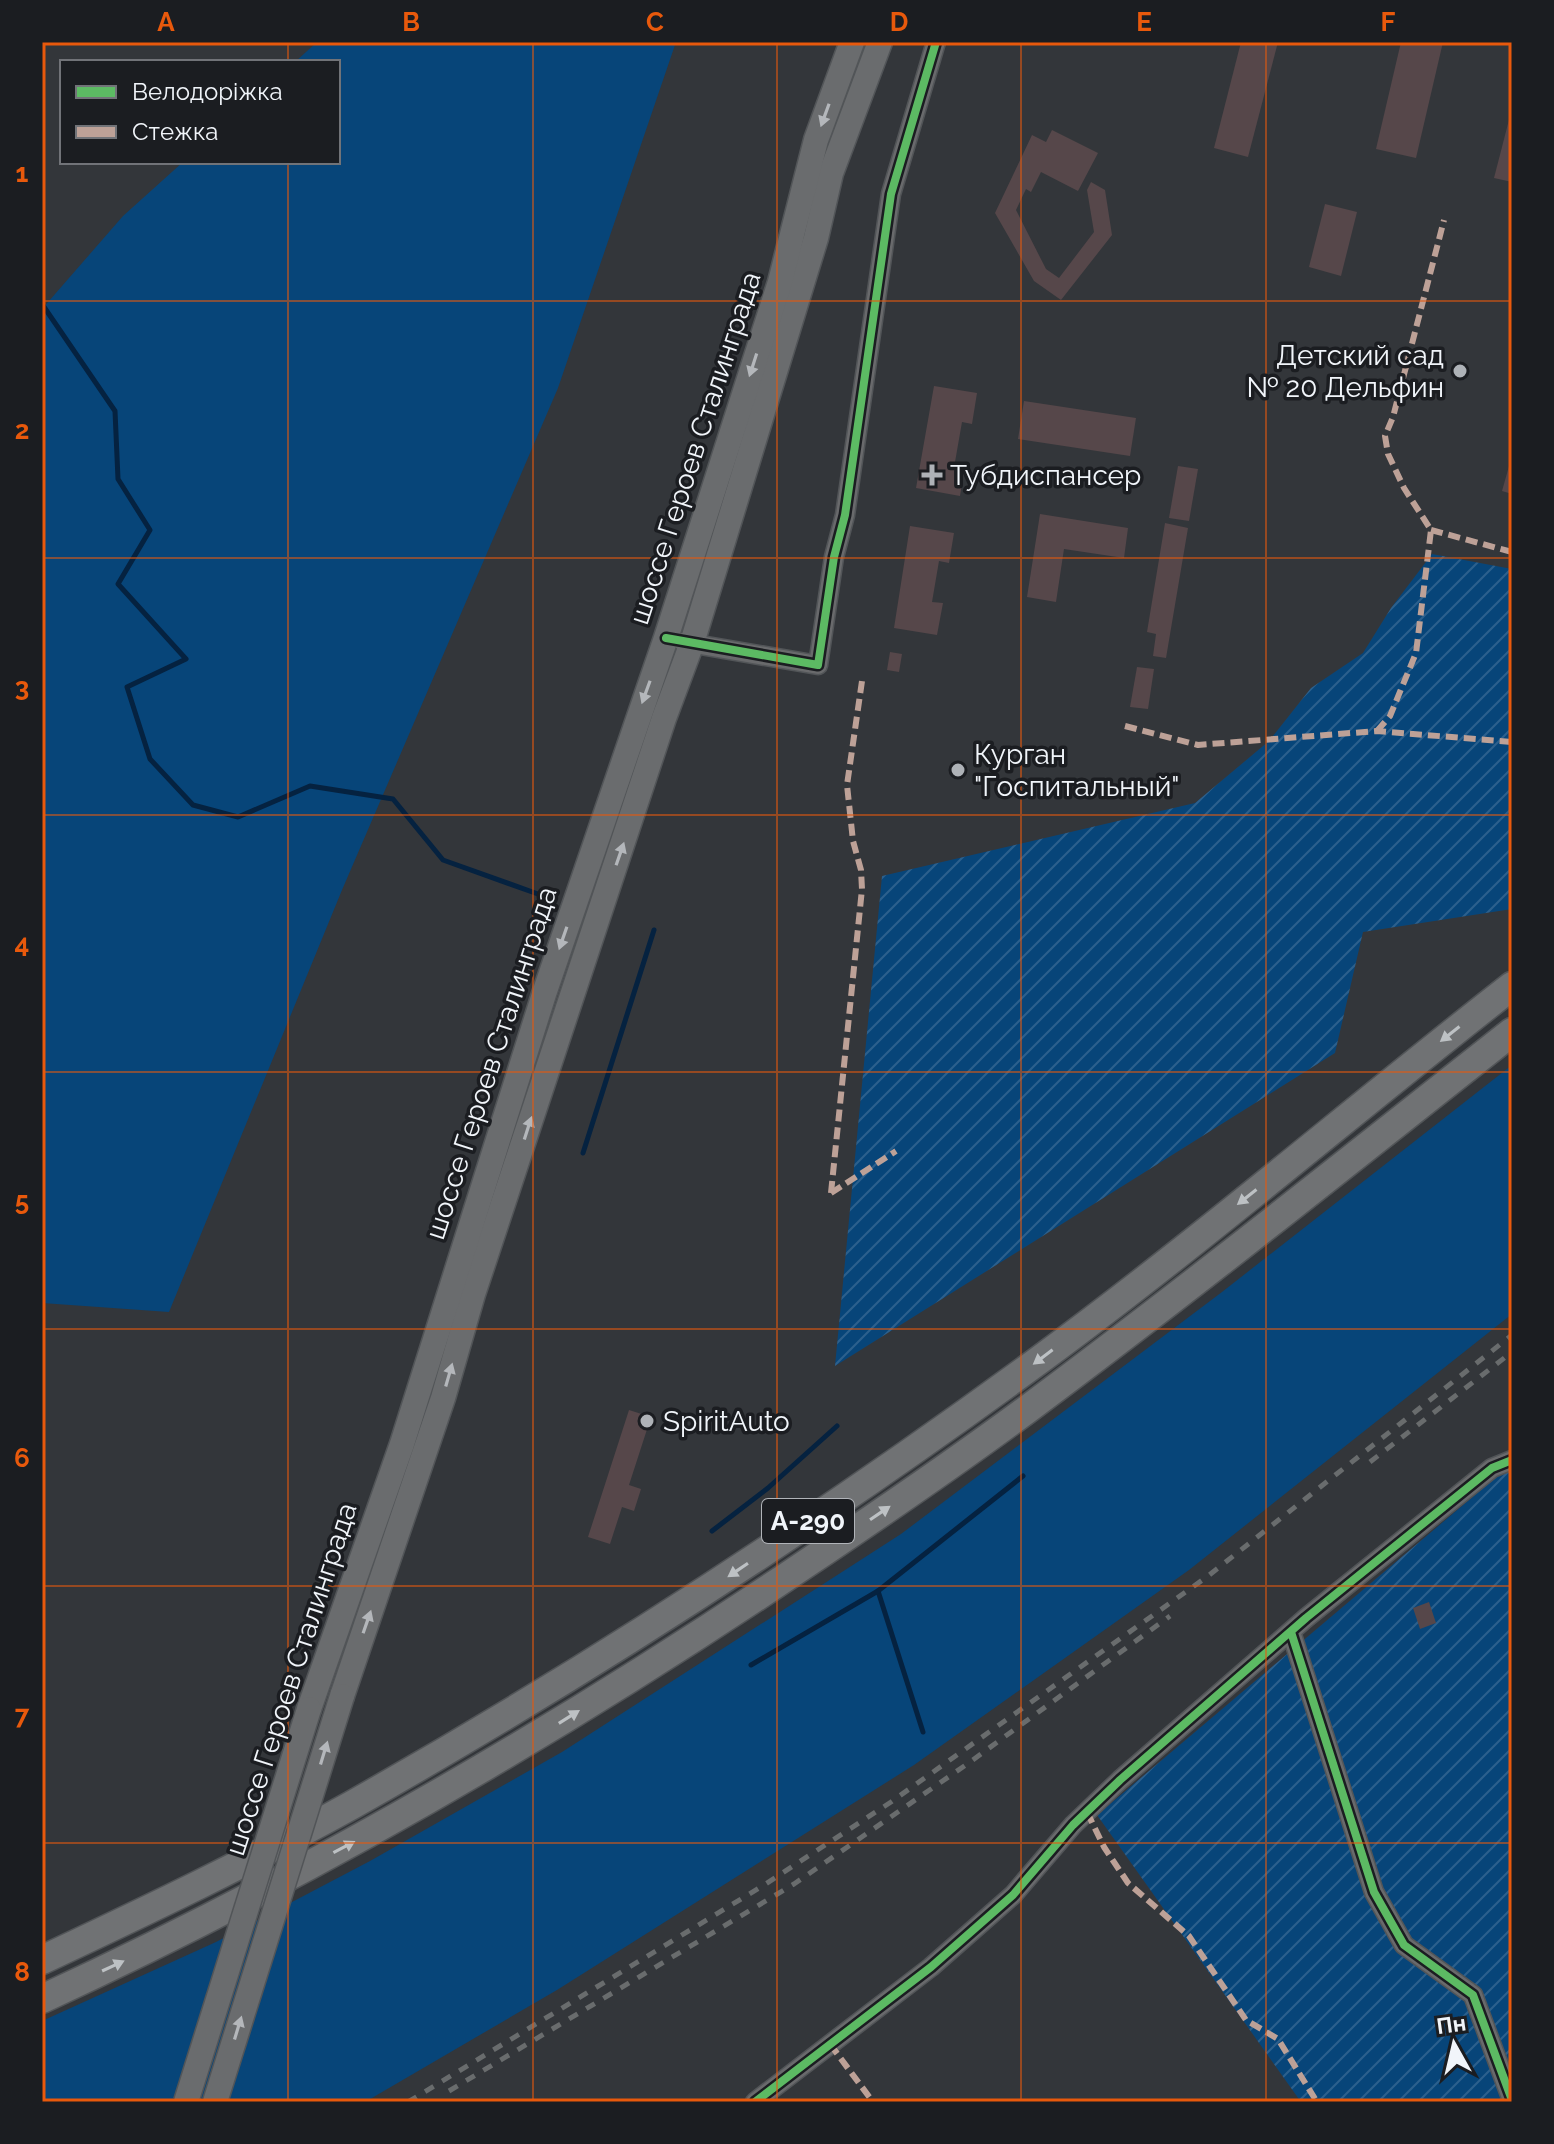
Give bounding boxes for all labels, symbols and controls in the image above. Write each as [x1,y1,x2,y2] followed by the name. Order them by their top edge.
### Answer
[157,7,175,37] text: A
[402,7,420,37] text: B
[646,7,664,37] text: C
[890,7,908,37] text: D
[1136,7,1152,37] text: E
[1381,7,1396,37] text: F
[60,60,340,164] legend
[132,77,283,106] text: Велодоріжка
[819,103,831,127] one-way arrow
[132,117,218,146] text: Стежка
[16,158,29,188] text: 1
[622,268,768,628] street label: шоссе Героев Сталинграда
[1247,339,1444,404] place label: Детский сад № 20 Дельфин
[747,353,759,377] one-way arrow
[1451,362,1469,380] marker: Детский сад № 20 Дельфин
[15,415,29,445] text: 2
[950,459,1141,492] place label: Тубдиспансер
[921,464,943,486] marker: Тубдиспансер
[15,672,29,702] text: 3
[639,680,652,704] one-way arrow
[974,738,1179,803] place label: Курган "Госпитальный"
[949,761,967,779] marker: Курган "Госпитальный"
[614,842,626,866] one-way arrow
[418,883,564,1243] street label: шоссе Героев Сталинграда
[557,926,569,950] one-way arrow
[15,929,29,959] text: 4
[1440,1026,1460,1042] one-way arrow
[523,1115,535,1139] one-way arrow
[15,1186,29,1216] text: 5
[1237,1188,1257,1204] one-way arrow
[1032,1349,1053,1364] one-way arrow
[444,1363,456,1388] one-way arrow
[663,1405,790,1438] place label: SpiritAuto
[638,1412,656,1430] marker: SpiritAuto
[14,1443,30,1473] text: 6
[218,1499,364,1859] street label: шоссе Героев Сталинграда
[762,1499,854,1543] road number: А-290
[870,1506,891,1521] one-way arrow
[727,1562,748,1577] one-way arrow
[361,1610,373,1634] one-way arrow
[15,1700,30,1730] text: 7
[558,1710,580,1724] one-way arrow
[318,1740,331,1764] one-way arrow
[333,1841,356,1854] one-way arrow
[14,1957,30,1987] text: 8
[101,1959,125,1973] one-way arrow
[1414,2004,1494,2084] north arrow
[1435,2009,1468,2039] text: Пн
[232,2015,245,2039] one-way arrow

